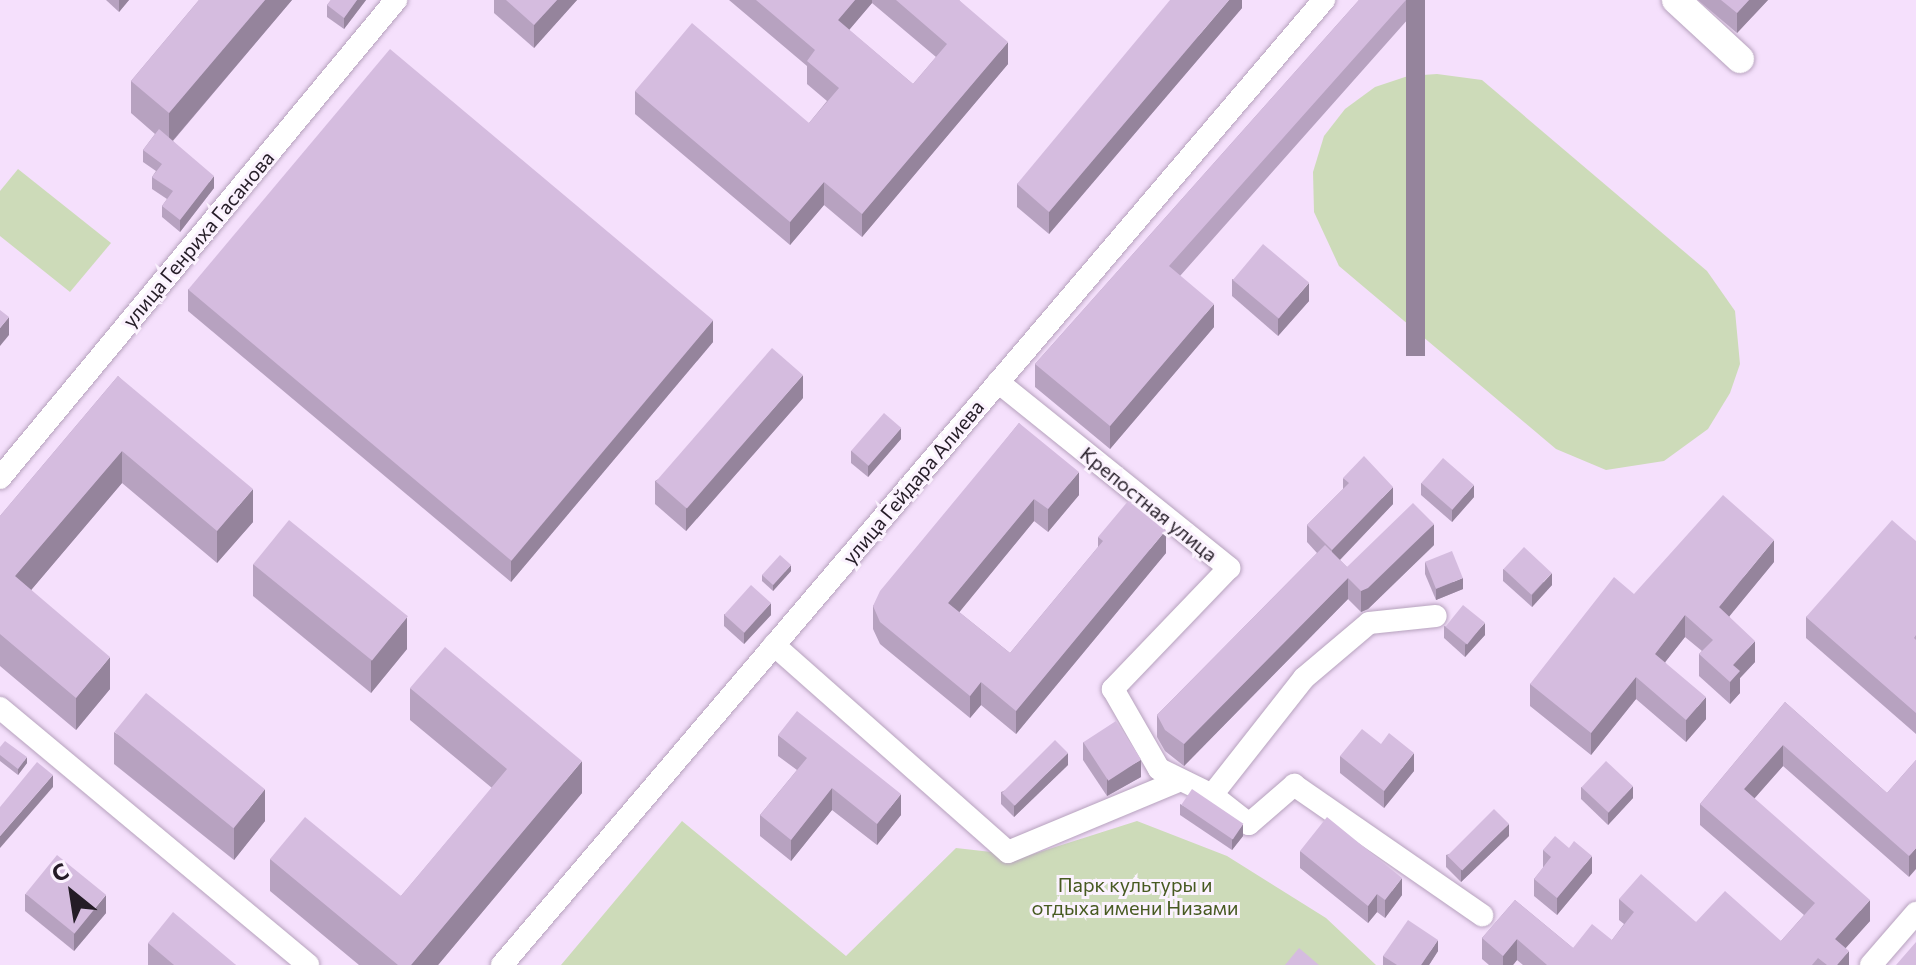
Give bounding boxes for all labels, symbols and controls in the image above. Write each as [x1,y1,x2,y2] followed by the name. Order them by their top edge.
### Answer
[117,146,279,332] street label: улица Генриха Гасанова
[837,395,989,569] street label: улица Гейдара Алиева
[1076,441,1222,567] street label: Крепостная улица
[32,853,112,933] north arrow
[46,856,73,887] text: С
[1032,872,1238,919] park label: Парк культуры и отдыха имени Низами

